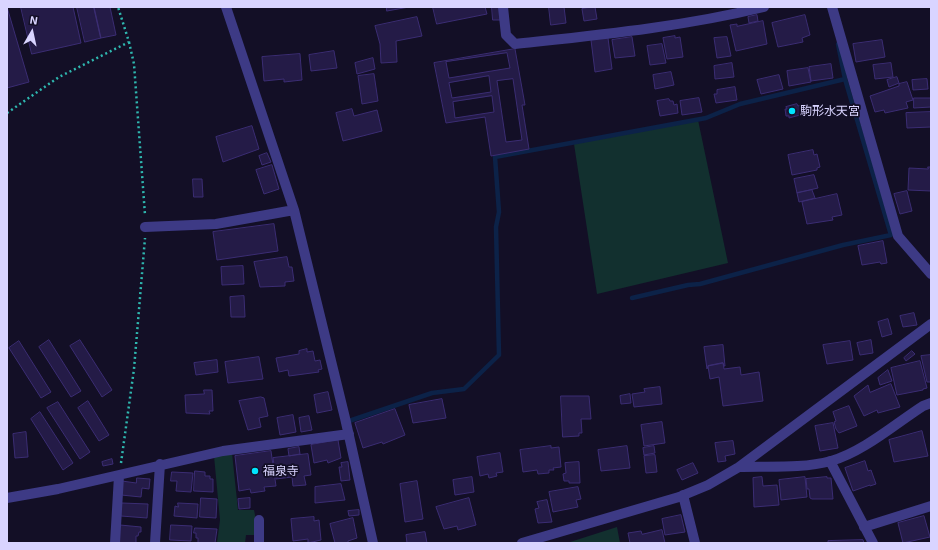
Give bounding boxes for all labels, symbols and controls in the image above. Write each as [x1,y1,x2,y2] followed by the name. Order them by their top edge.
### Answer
[12,12,52,52] north arrow
[29,13,39,27] text: N
[800,104,860,118] place label: 駒形水天宮
[787,106,797,116] marker: 駒形水天宮
[263,464,299,478] place label: 福泉寺
[250,466,260,476] marker: 福泉寺

